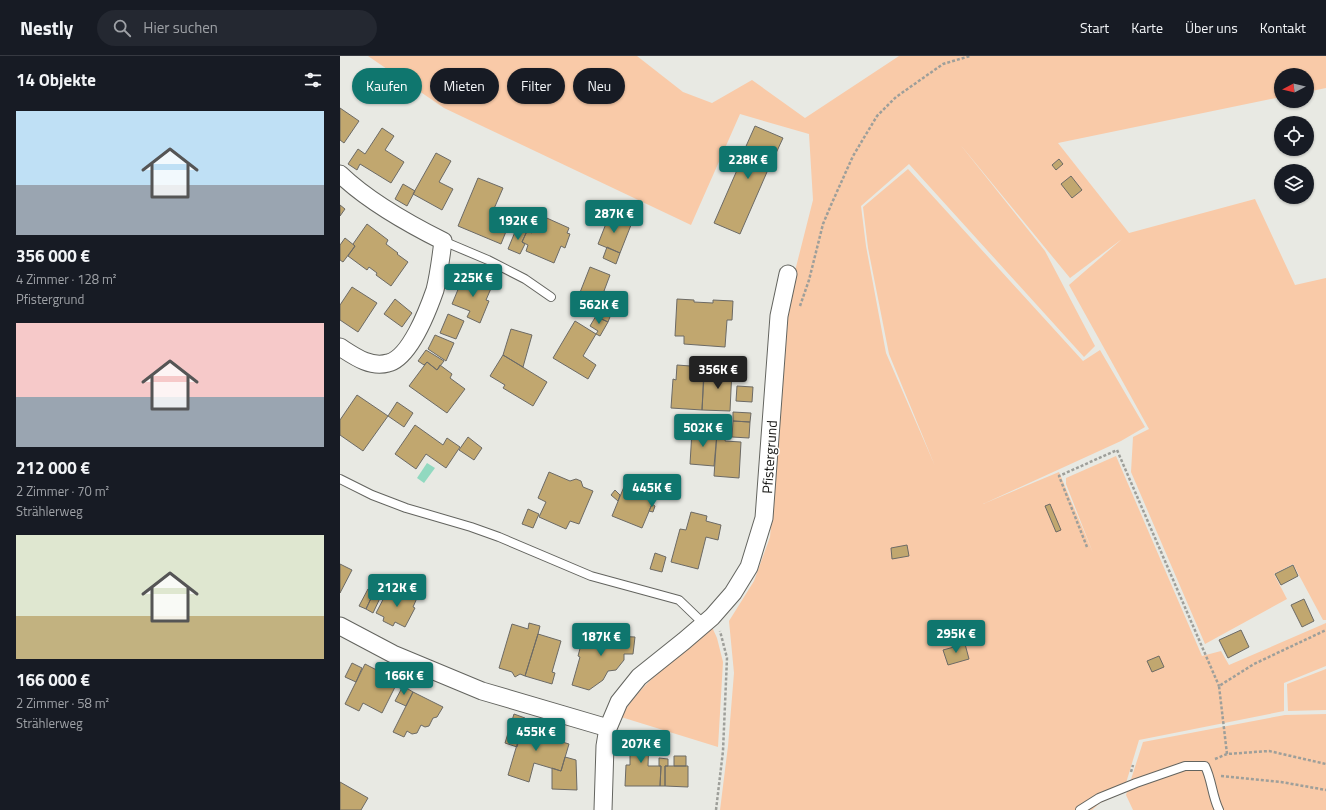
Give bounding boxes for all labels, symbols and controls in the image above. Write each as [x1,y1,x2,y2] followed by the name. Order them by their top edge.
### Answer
[97,10,377,46] search box
[20,13,73,42] text: Nestly
[143,16,218,39] text: Hier suchen
[111,17,133,39] icon: search
[1080,17,1109,38] text: Start
[1131,17,1163,38] text: Karte
[1185,17,1238,38] text: Über uns
[1260,17,1306,38] text: Kontakt
[16,67,96,93] text: 14 Objekte
[352,68,422,104] chip: Kaufen
[430,68,499,104] chip: Mieten
[507,68,565,104] chip: Filter
[573,68,625,104] chip: Neu
[1274,68,1314,108] north arrow
[1274,68,1314,204] map controls
[302,69,324,91] icon: filters
[1274,116,1314,156] button: locate
[134,137,206,209] icon: home
[715,146,781,180] pin: 228K €
[728,149,768,169] text: 228K €
[1274,164,1314,204] button: layers
[581,200,647,234] pin: 287K €
[594,203,634,223] text: 287K €
[485,207,551,241] pin: 192K €
[498,210,538,230] text: 192K €
[16,243,90,269] text: 356 000 €
[440,264,506,298] pin: 225K €
[453,267,493,287] text: 225K €
[16,269,117,289] text: 4 Zimmer · 128 m²
[16,289,84,309] text: Pfistergrund
[566,291,632,325] pin: 562K €
[579,294,619,314] text: 562K €
[134,349,206,421] icon: home
[685,356,751,390] pin: 356K €
[698,359,738,379] text: 356K €
[670,414,736,448] pin: 502K €
[683,417,723,437] text: 502K €
[756,420,782,494] street label: Pfistergrund
[16,455,90,481] text: 212 000 €
[619,474,685,508] pin: 445K €
[632,477,672,497] text: 445K €
[16,481,109,501] text: 2 Zimmer · 70 m²
[16,501,83,521] text: Strählerweg
[134,561,206,633] icon: home
[364,574,430,608] pin: 212K €
[377,577,417,597] text: 212K €
[923,620,989,654] pin: 295K €
[568,623,634,657] pin: 187K €
[936,623,976,643] text: 295K €
[581,626,621,646] text: 187K €
[371,662,437,696] pin: 166K €
[384,665,424,685] text: 166K €
[16,667,90,693] text: 166 000 €
[16,693,109,713] text: 2 Zimmer · 58 m²
[16,713,83,733] text: Strählerweg
[503,718,569,752] pin: 455K €
[516,721,556,741] text: 455K €
[608,730,674,764] pin: 207K €
[621,733,661,753] text: 207K €

